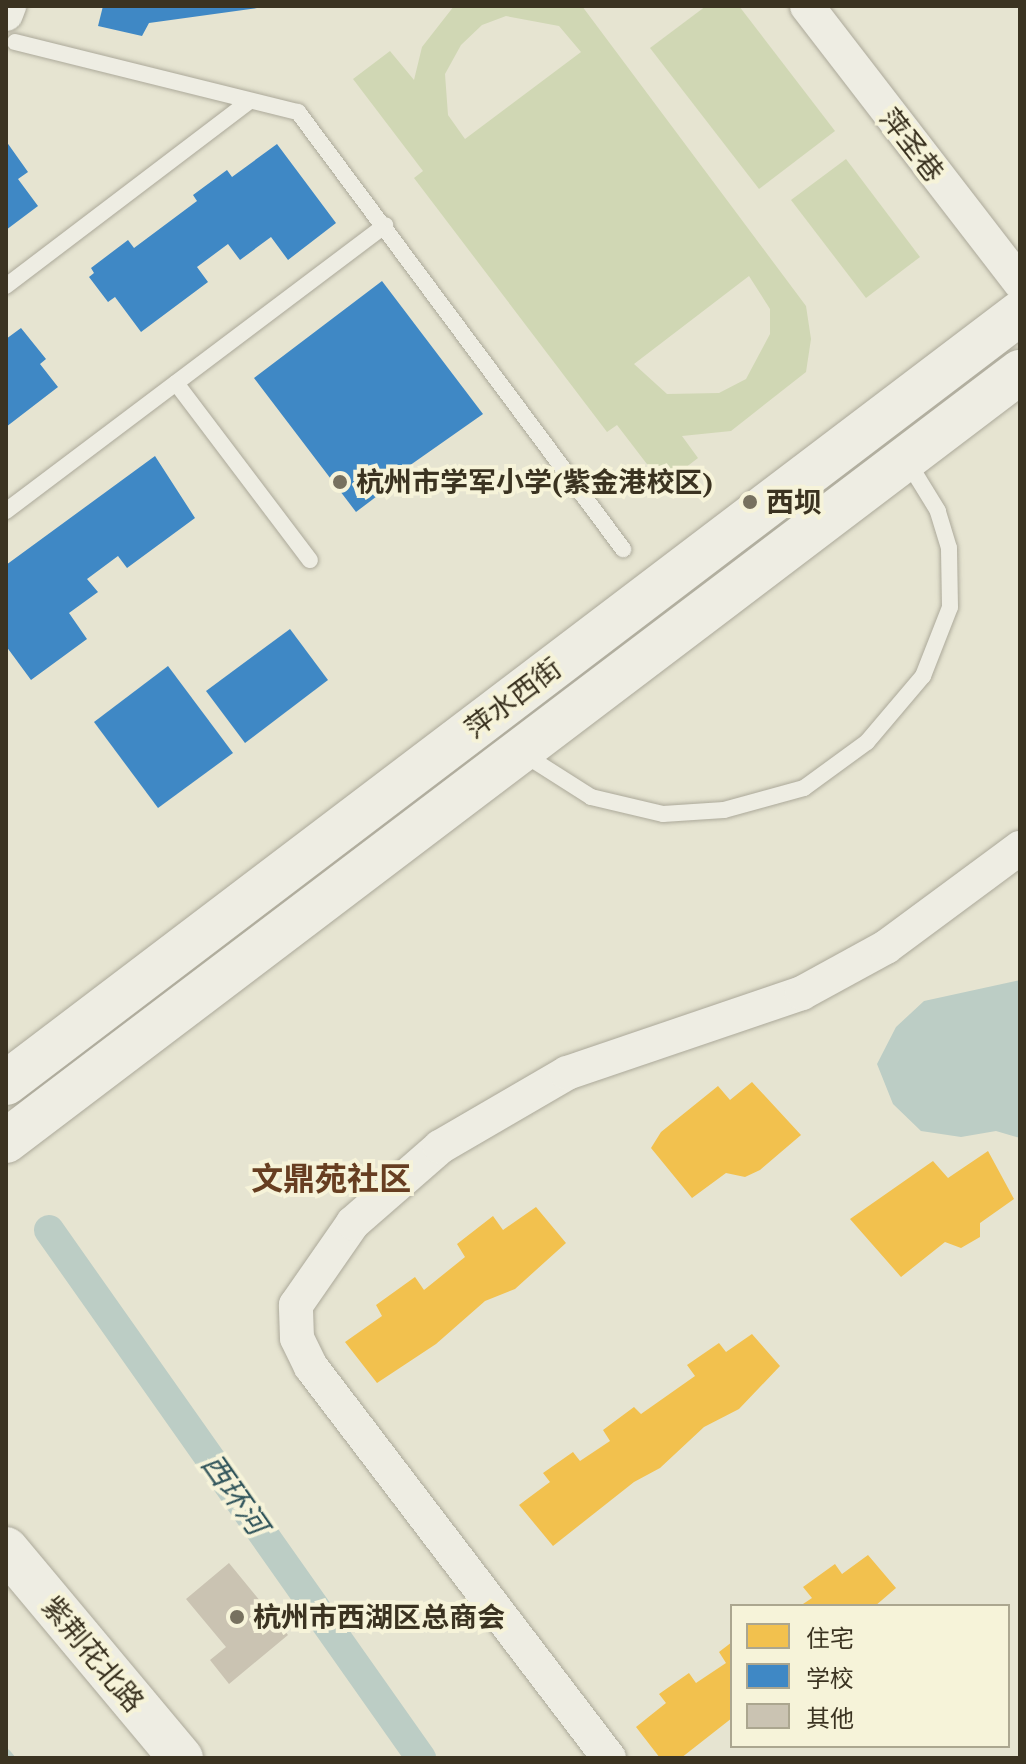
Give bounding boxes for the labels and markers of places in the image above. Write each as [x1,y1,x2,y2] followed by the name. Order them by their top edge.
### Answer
[356,465,713,499] place label: 杭州市学军小学(紫金港校区)
[331,473,349,491] marker: 杭州市学军小学(紫金港校区)
[766,485,822,519] place label: 西坝
[741,493,759,511] marker: 西坝
[253,1600,505,1634] place label: 杭州市西湖区总商会
[228,1608,246,1626] marker: 杭州市西湖区总商会

